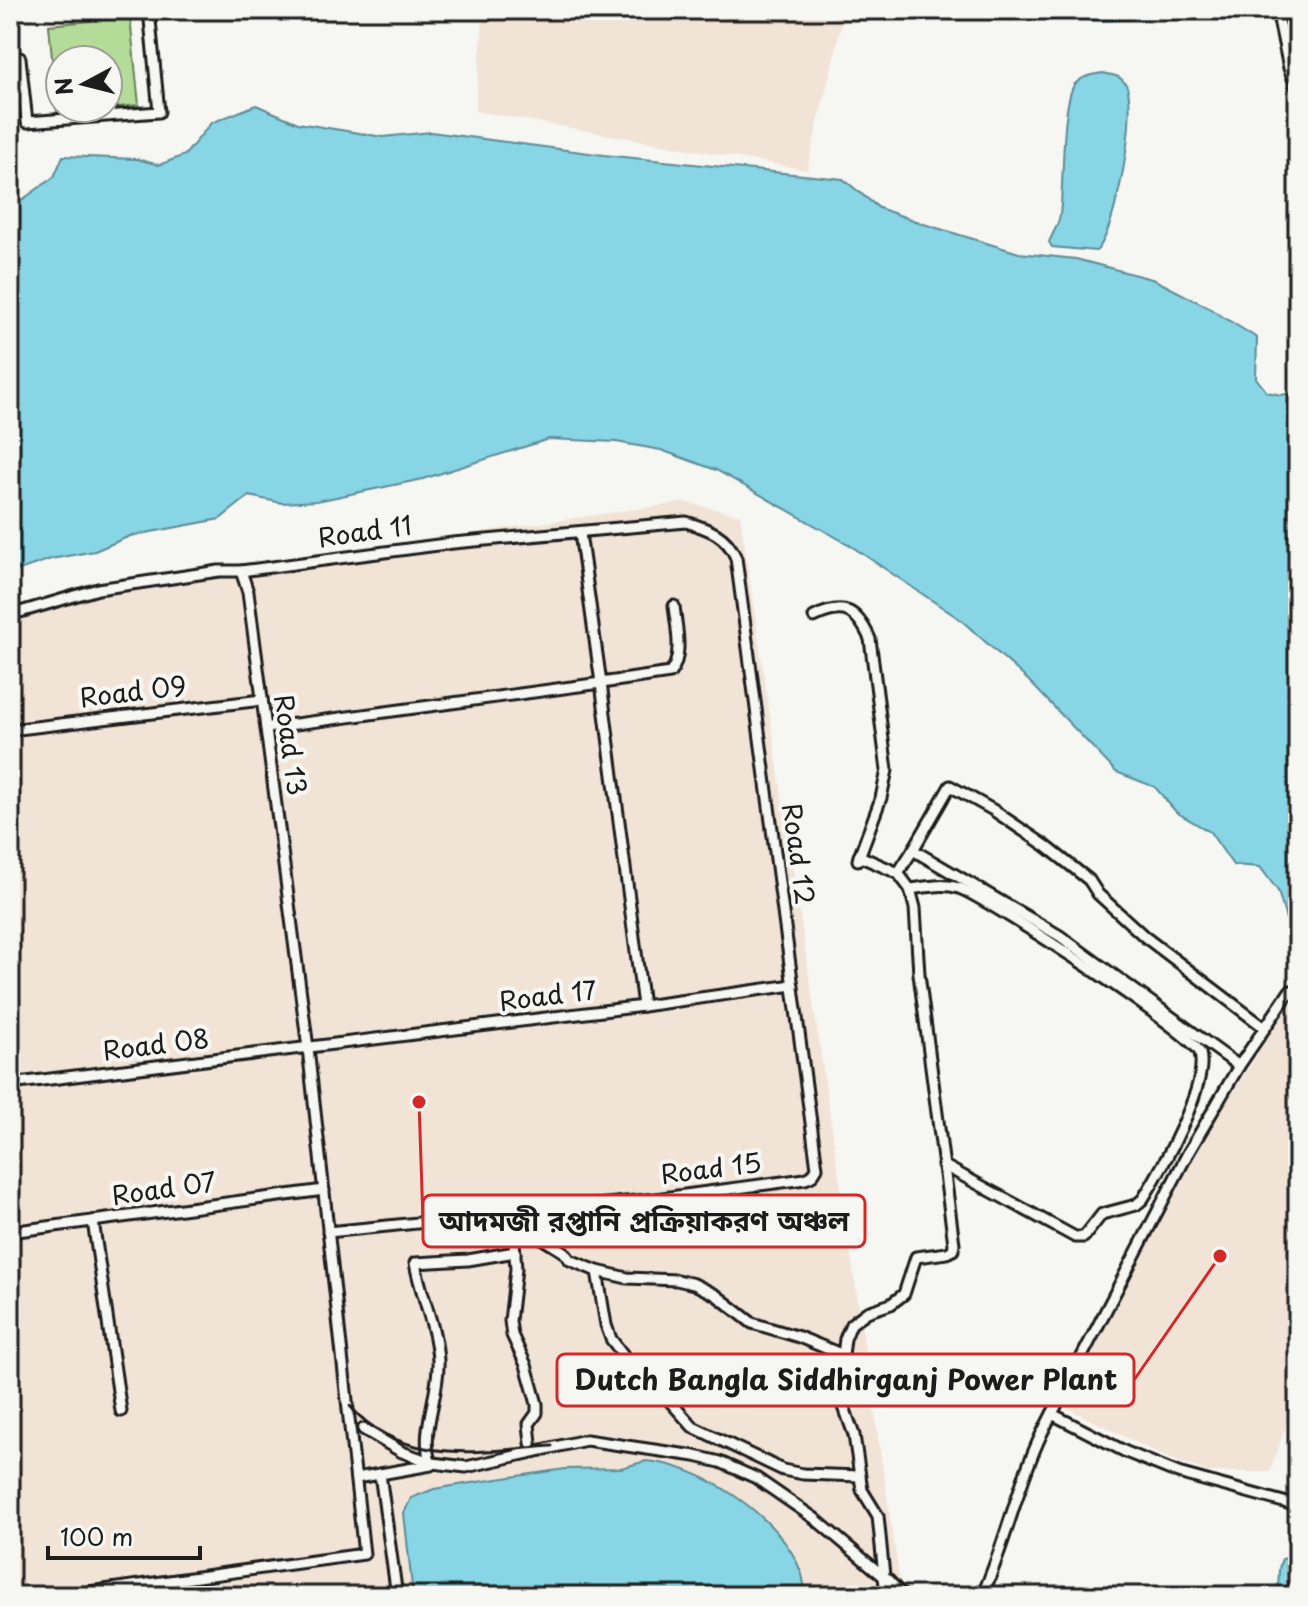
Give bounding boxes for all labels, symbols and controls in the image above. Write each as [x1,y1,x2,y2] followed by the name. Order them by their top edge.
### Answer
[44,44,124,124] north arrow
[45,76,80,97] text: N
[315,505,414,556] street label: Road 11
[77,665,188,716] street label: Road 09
[265,692,318,798] street label: Road 13
[773,801,826,907] street label: Road 12
[497,969,599,1020] street label: Road 17
[100,1018,211,1069] street label: Road 08
[658,1142,763,1193] street label: Road 15
[109,1161,219,1214] street label: Road 07
[423,1195,865,1247] callout: আদমজী রপ্তানি প্রক্রিয়াকরণ অঞ্চল
[438,1198,850,1241] text: আদমজী রপ্তানি প্রক্রিয়াকরণ অঞ্চল
[557,1354,1134,1406] callout: Dutch Bangla Siddhirganj Power Plant
[575,1357,1118,1400] text: Dutch Bangla Siddhirganj Power Plant
[48,1510,200,1560] scale bar
[60,1518,133,1554] text: 100 m

